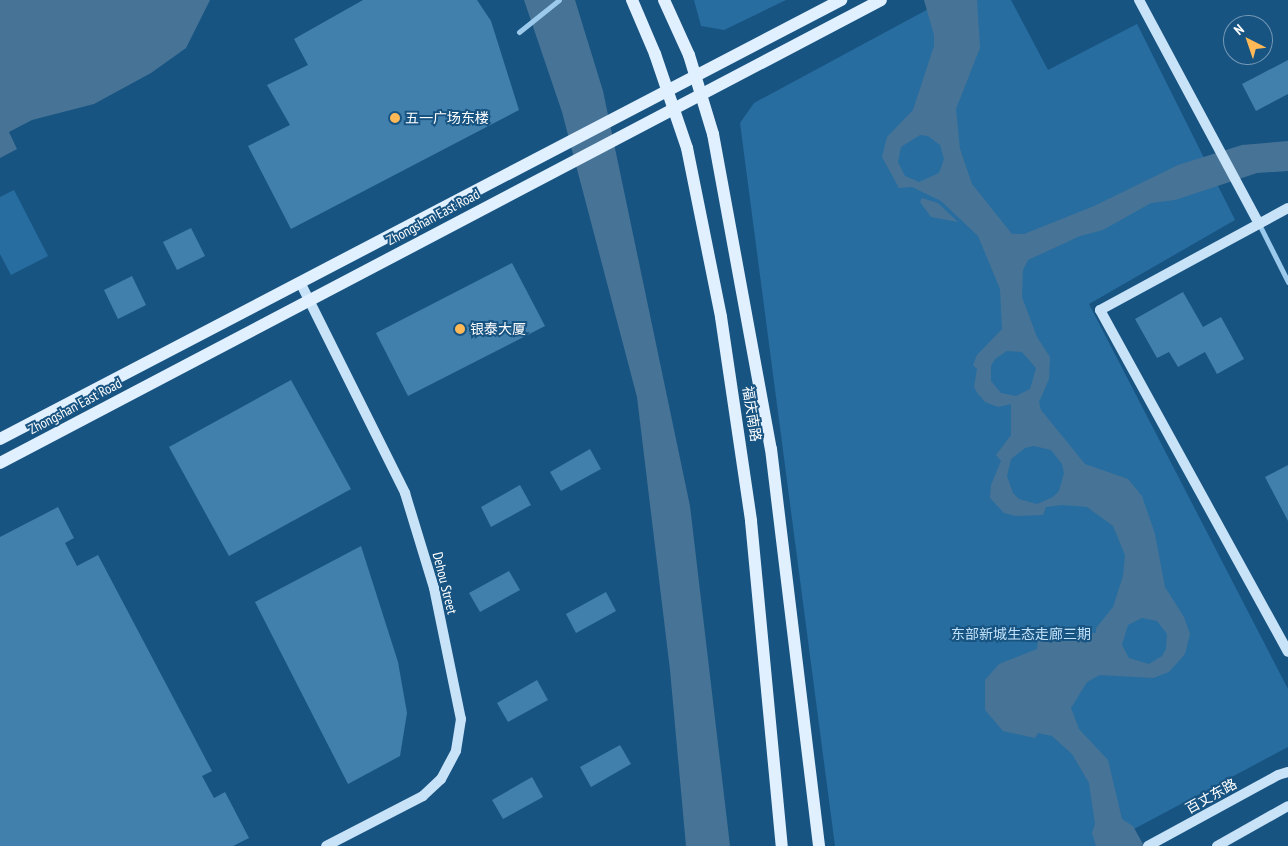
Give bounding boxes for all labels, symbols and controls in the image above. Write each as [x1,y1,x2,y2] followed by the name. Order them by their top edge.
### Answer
[1223,15,1273,65] north arrow
[1230,20,1248,39] text: N
[405,110,489,126] place label: 五一广场东楼
[389,112,401,124] marker: 五一广场东楼
[383,185,483,249] street label: Zhongshan East Road
[470,321,526,337] place label: 银泰大厦
[454,323,466,335] marker: 银泰大厦
[25,374,125,438] street label: Zhongshan East Road
[739,385,765,443] street label: 福庆南路
[429,550,461,616] street label: Dehou Street
[951,626,1091,642] park label: 东部新城生态走廊三期
[1182,775,1240,817] street label: 百丈东路

